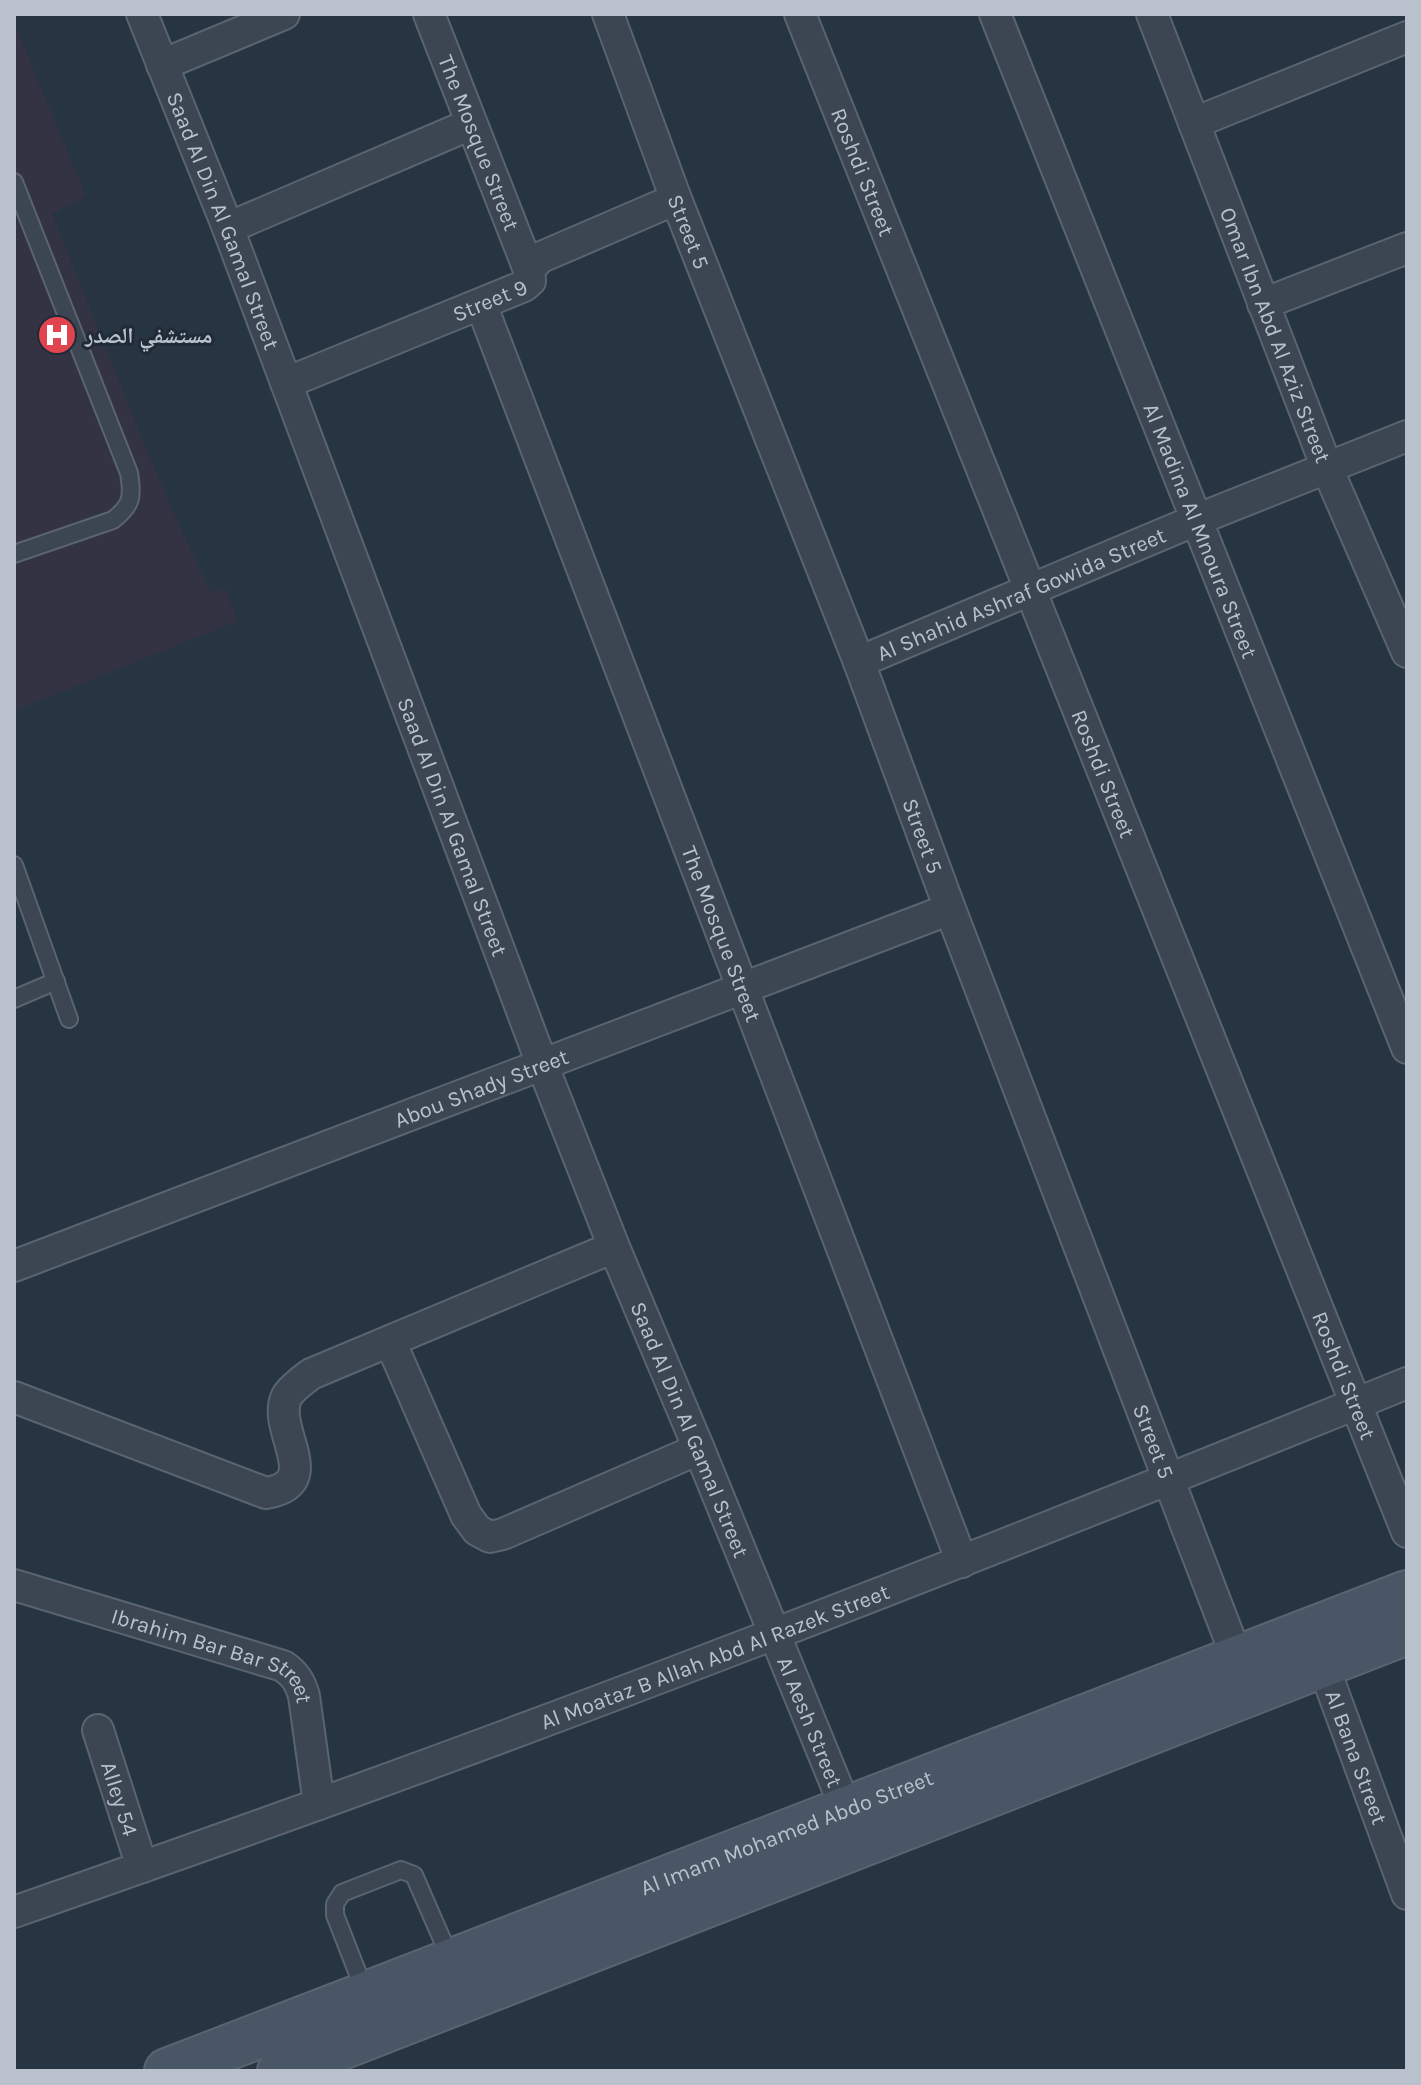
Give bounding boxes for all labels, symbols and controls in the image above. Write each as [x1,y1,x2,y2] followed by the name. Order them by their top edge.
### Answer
[432,51,524,234] street label: The Mosque Street
[161,88,284,353] street label: Saad Al Din Al Gamal Street
[825,104,899,240] street label: Roshdi Street
[661,191,714,273] street label: Street 5
[1214,204,1336,467] street label: Omar Ibn Abd Al Aziz Street
[449,274,531,328] street label: Street 9
[36,314,78,356] hospital icon: مستشفي الصدر
[84,323,212,352] place label: مستشفي الصدر
[1137,400,1262,662] street label: Al Madina Al Mnoura Street
[873,522,1170,667] street label: Al Shahid Ashraf Gowida Street
[391,694,512,960] street label: Saad Al Din Al Gamal Street
[1066,706,1140,842] street label: Roshdi Street
[896,795,948,877] street label: Street 5
[675,842,766,1026] street label: The Mosque Street
[391,1044,572,1134] street label: Abou Shady Street
[625,1298,754,1561] street label: Saad Al Din Al Gamal Street
[1306,1308,1381,1443] street label: Roshdi Street
[1127,1400,1179,1483] street label: Street 5
[537,1579,893,1735] street label: Al Moataz B Allah Abd Al Razek Street
[108,1603,317,1705] street label: Ibrahim Bar Bar Street
[771,1653,848,1791] street label: Al Aesh Street
[1319,1687,1392,1828] street label: Al Bana Street
[95,1758,143,1839] street label: Alley 54
[637,1765,937,1901] street label: Al Imam Mohamed Abdo Street

